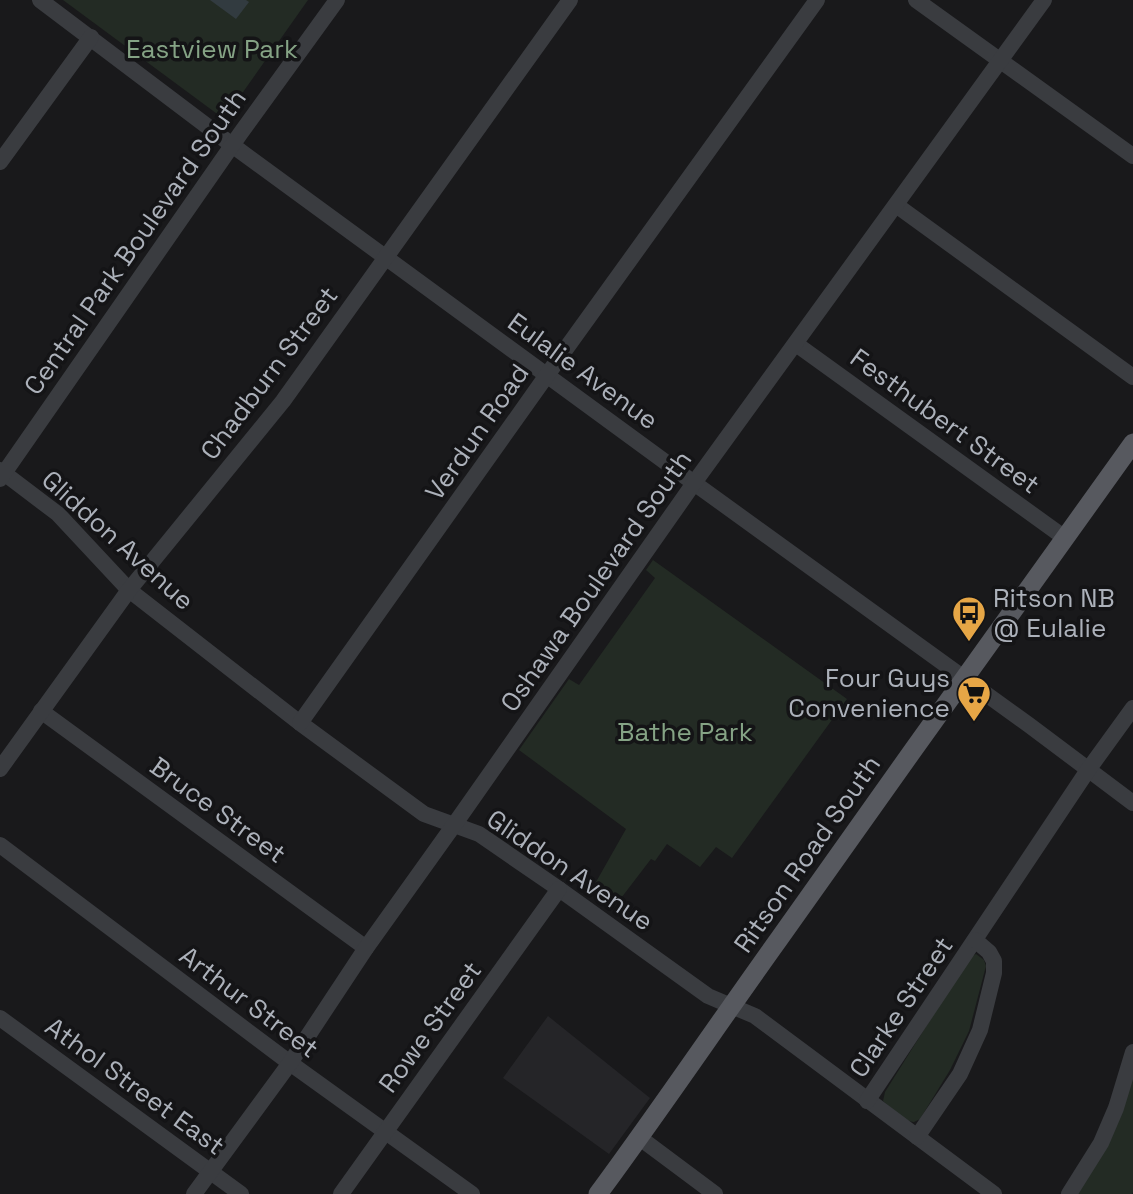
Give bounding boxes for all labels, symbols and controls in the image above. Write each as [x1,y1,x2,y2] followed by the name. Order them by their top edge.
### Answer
[126,32,298,66] park label: Eastview Park
[16,83,254,401] street label: Central Park Boulevard South
[193,280,345,466] street label: Chadburn Street
[501,305,665,437] street label: Eulalie Avenue
[843,341,1047,501] street label: Festhubert Street
[417,357,537,507] street label: Verdun Road
[493,444,699,718] street label: Oshawa Boulevard South
[35,463,201,617] street label: Gliddon Avenue
[993,581,1115,645] place label: Ritson NB @ Eulalie
[950,594,988,643] bus stop icon: Ritson NB @ Eulalie
[788,661,950,725] place label: Four Guys Convenience
[955,674,993,723] supermarket icon: Four Guys Convenience
[617,715,753,749] park label: Bathe Park
[143,749,293,871] street label: Bruce Street
[726,749,888,959] street label: Ritson Road South
[480,802,660,938] street label: Gliddon Avenue
[841,930,961,1084] street label: Clarke Street
[173,939,325,1065] street label: Arthur Street
[371,955,489,1099] street label: Rowe Street
[38,1009,232,1163] street label: Athol Street East

